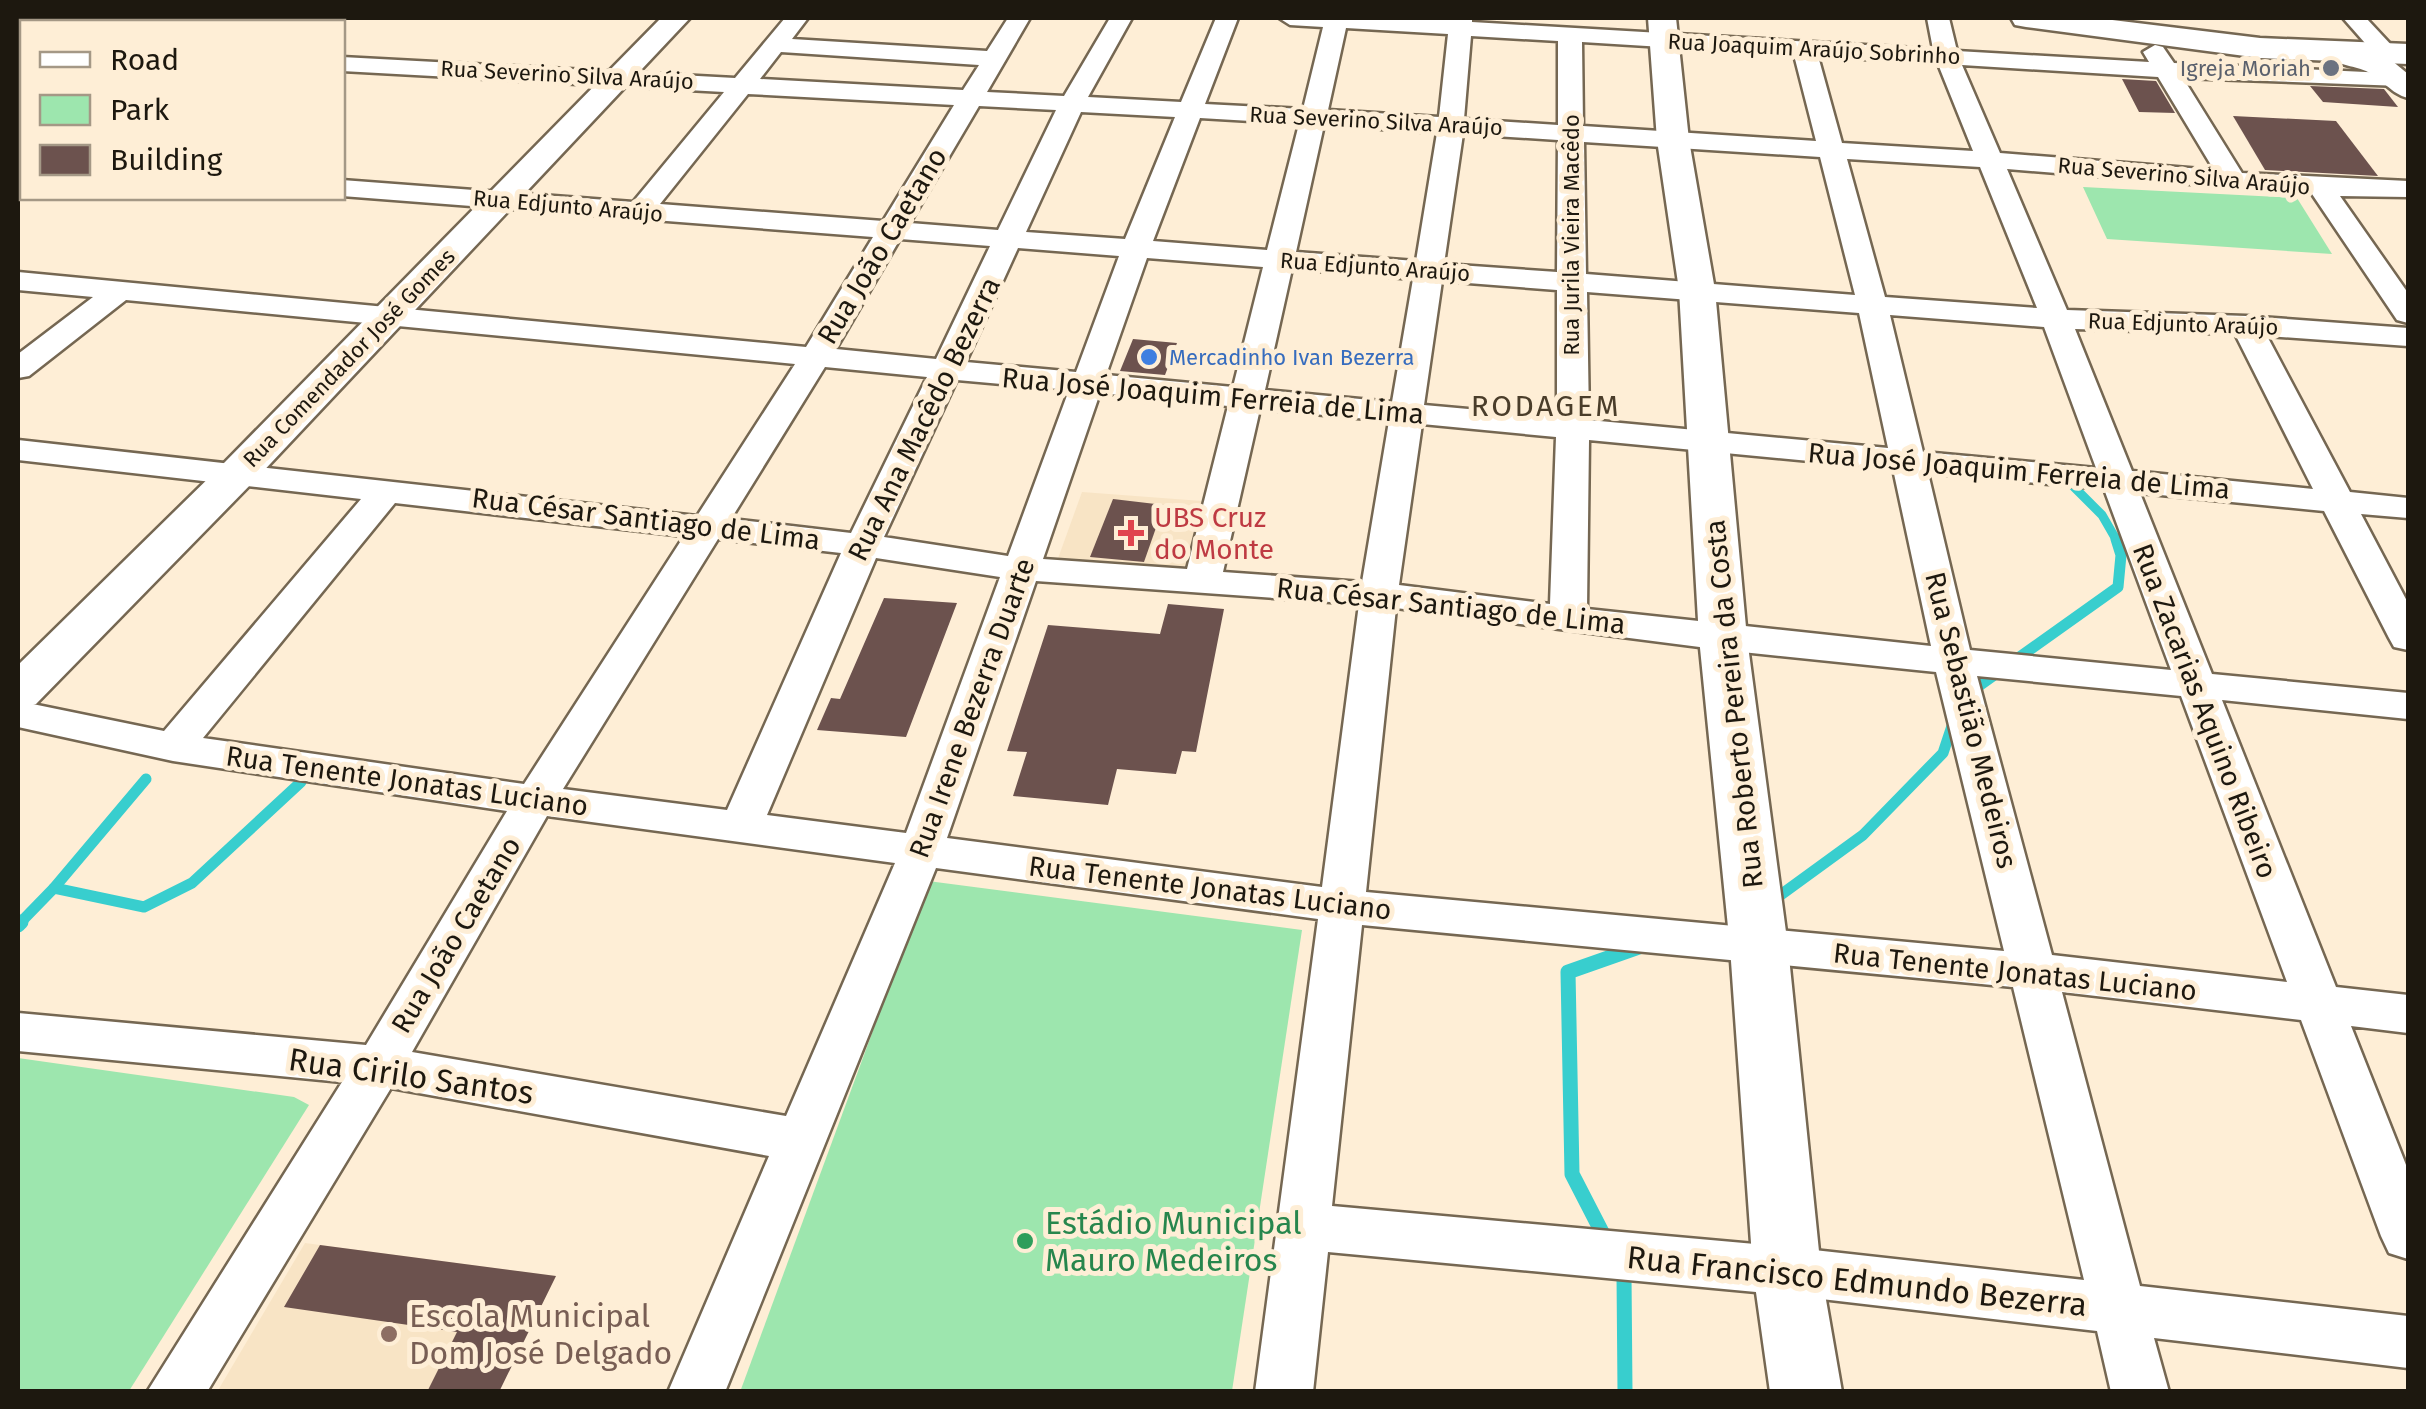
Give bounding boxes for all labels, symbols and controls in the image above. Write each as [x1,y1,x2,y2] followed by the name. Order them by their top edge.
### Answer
[20,20,345,200] legend
[1667,28,1961,70] street label: Rua Joaquim Araújo Sobrinho
[110,42,179,78] text: Road
[440,55,694,95] street label: Rua Severino Silva Araújo
[2180,55,2311,82] place label: Igreja Moriah
[2320,57,2342,79] marker: Igreja Moriah
[110,92,170,128] text: Park
[1249,101,1503,141] street label: Rua Severino Silva Araújo
[1558,114,1585,356] street label: Rua Jurila Vieira Macêdo
[110,142,223,178] text: Building
[810,142,954,350] street label: Rua João Caetano
[2057,151,2311,201] street label: Rua Severino Silva Araújo
[472,184,664,228] street label: Rua Edjunto Araújo
[237,243,461,473] street label: Rua Comendador José Gomes
[1279,247,1471,287] street label: Rua Edjunto Araújo
[841,272,1007,566] street label: Rua Ana Macêdo Bezerra
[2087,307,2279,341] street label: Rua Edjunto Araújo
[1169,344,1415,371] place label: Mercadinho Ivan Bezerra
[1138,346,1160,368] marker: Mercadinho Ivan Bezerra
[1000,361,1426,431] street label: Rua José Joaquim Ferreia de Lima
[1471,388,1621,424] district label: RODAGEM
[1806,436,2232,506] street label: Rua José Joaquim Ferreia de Lima
[470,481,822,557] street label: Rua César Santiago de Lima
[1154,501,1274,566] place label: UBS Cruz do Monte
[1698,518,1770,890] street label: Rua Roberto Pereira da Costa
[1118,520,1144,546] marker: UBS Cruz do Monte
[2126,539,2284,883] street label: Rua Zacarias Aquino Ribeiro
[902,554,1042,862] street label: Rua Irene Bezerra Duarte
[1918,568,2024,872] street label: Rua Sebastião Medeiros
[1275,571,1627,641] street label: Rua César Santiago de Lima
[224,739,590,823] street label: Rua Tenente Jonatas Luciano
[384,831,528,1039] street label: Rua João Caetano
[1027,849,1393,927] street label: Rua Tenente Jonatas Luciano
[1832,936,2198,1008] street label: Rua Tenente Jonatas Luciano
[286,1040,536,1112] street label: Rua Cirilo Santos
[1045,1204,1302,1279] place label: Estádio Municipal Mauro Medeiros
[1014,1230,1036,1252] marker: Estádio Municipal Mauro Medeiros
[1625,1238,2089,1324] street label: Rua Francisco Edmundo Bezerra
[409,1297,672,1372] place label: Escola Municipal Dom José Delgado
[378,1323,400,1345] marker: Escola Municipal Dom José Delgado

